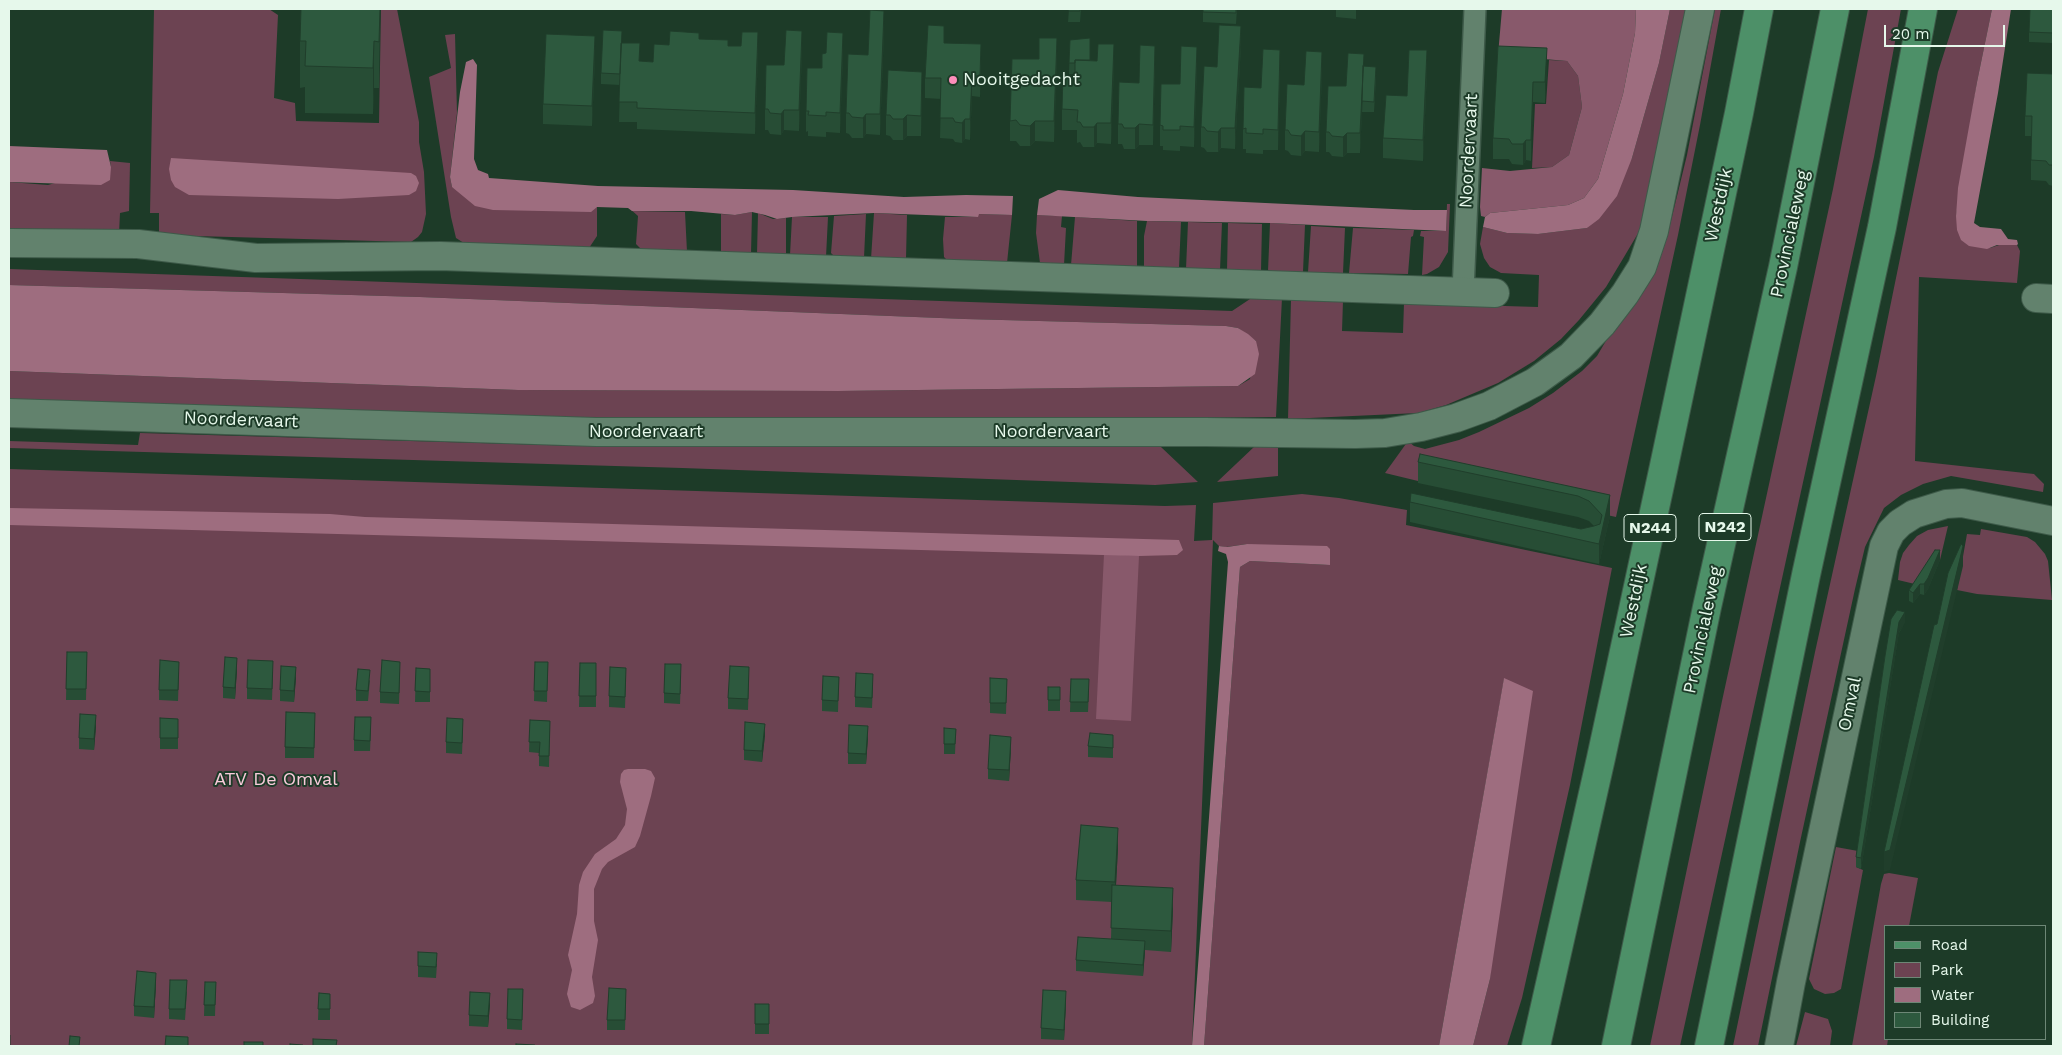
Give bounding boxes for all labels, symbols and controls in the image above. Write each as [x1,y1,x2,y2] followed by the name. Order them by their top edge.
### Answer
[1887,15,2008,47] scale bar
[1892,25,1930,43] text: 20 m
[963,69,1080,91] place label: Nooitgedacht
[947,74,959,86] marker: Nooitgedacht
[1455,93,1483,209] street label: Noordervaart
[1701,166,1737,244] street label: Westdijk
[1766,168,1814,300] street label: Provincialeweg
[183,407,299,433] street label: Noordervaart
[589,421,703,443] street label: Noordervaart
[994,421,1108,443] street label: Noordervaart
[1624,514,1676,542] road number: N244
[1699,514,1751,540] road number: N242
[1616,562,1652,640] street label: Westdijk
[1679,564,1727,696] street label: Provincialeweg
[1834,675,1866,733] street label: Omval
[214,769,338,791] park label: ATV De Omval
[1884,925,2047,1040] legend
[1931,936,1968,954] text: Road
[1931,961,1963,979] text: Park
[1931,986,1974,1004] text: Water
[1931,1011,1989,1029] text: Building

